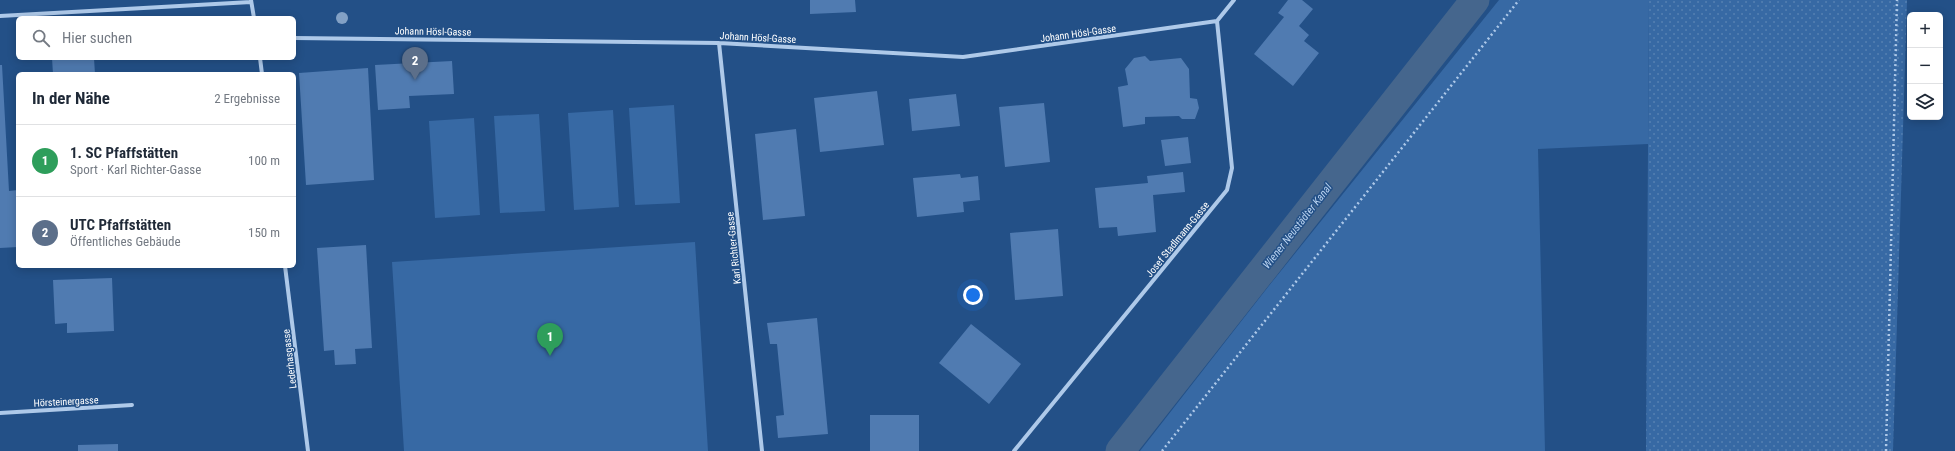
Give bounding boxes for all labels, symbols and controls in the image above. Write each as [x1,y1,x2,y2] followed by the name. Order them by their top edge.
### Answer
[1907,12,1943,120] map controls
[1907,12,1943,48] button: +
[16,16,296,60] search box
[1039,23,1117,44] street label: Johann Hösl-Gasse
[395,25,472,38] street label: Johann Hösl-Gasse
[30,27,52,49] icon: search
[62,29,132,47] text: Hier suchen
[719,30,797,45] street label: Johann Hösl-Gasse
[402,47,428,80] pin: 2
[1907,48,1943,84] button: −
[1907,84,1943,120] button: layers
[32,88,110,108] text: In der Nähe
[214,91,280,106] text: 2 Ergebnisse
[70,144,178,162] text: 1. SC Pfaffstätten
[42,153,48,168] text: 1
[248,153,280,168] text: 100 m
[70,162,201,177] text: Sport · Karl Richter-Gasse
[1260,181,1335,271] water label: Wiener Neustädter Kanal
[1144,199,1211,279] street label: Josef Stadlmann-Gasse
[724,211,743,285] street label: Karl Richter-Gasse
[70,216,171,234] text: UTC Pfaffstätten
[42,225,48,240] text: 2
[248,225,280,240] text: 150 m
[70,234,181,249] text: Öffentliches Gebäude
[963,285,983,305] your location
[537,323,563,356] pin: 1
[280,328,299,389] street label: Lederhasgasse
[33,394,99,409] street label: Hörsteinergasse

